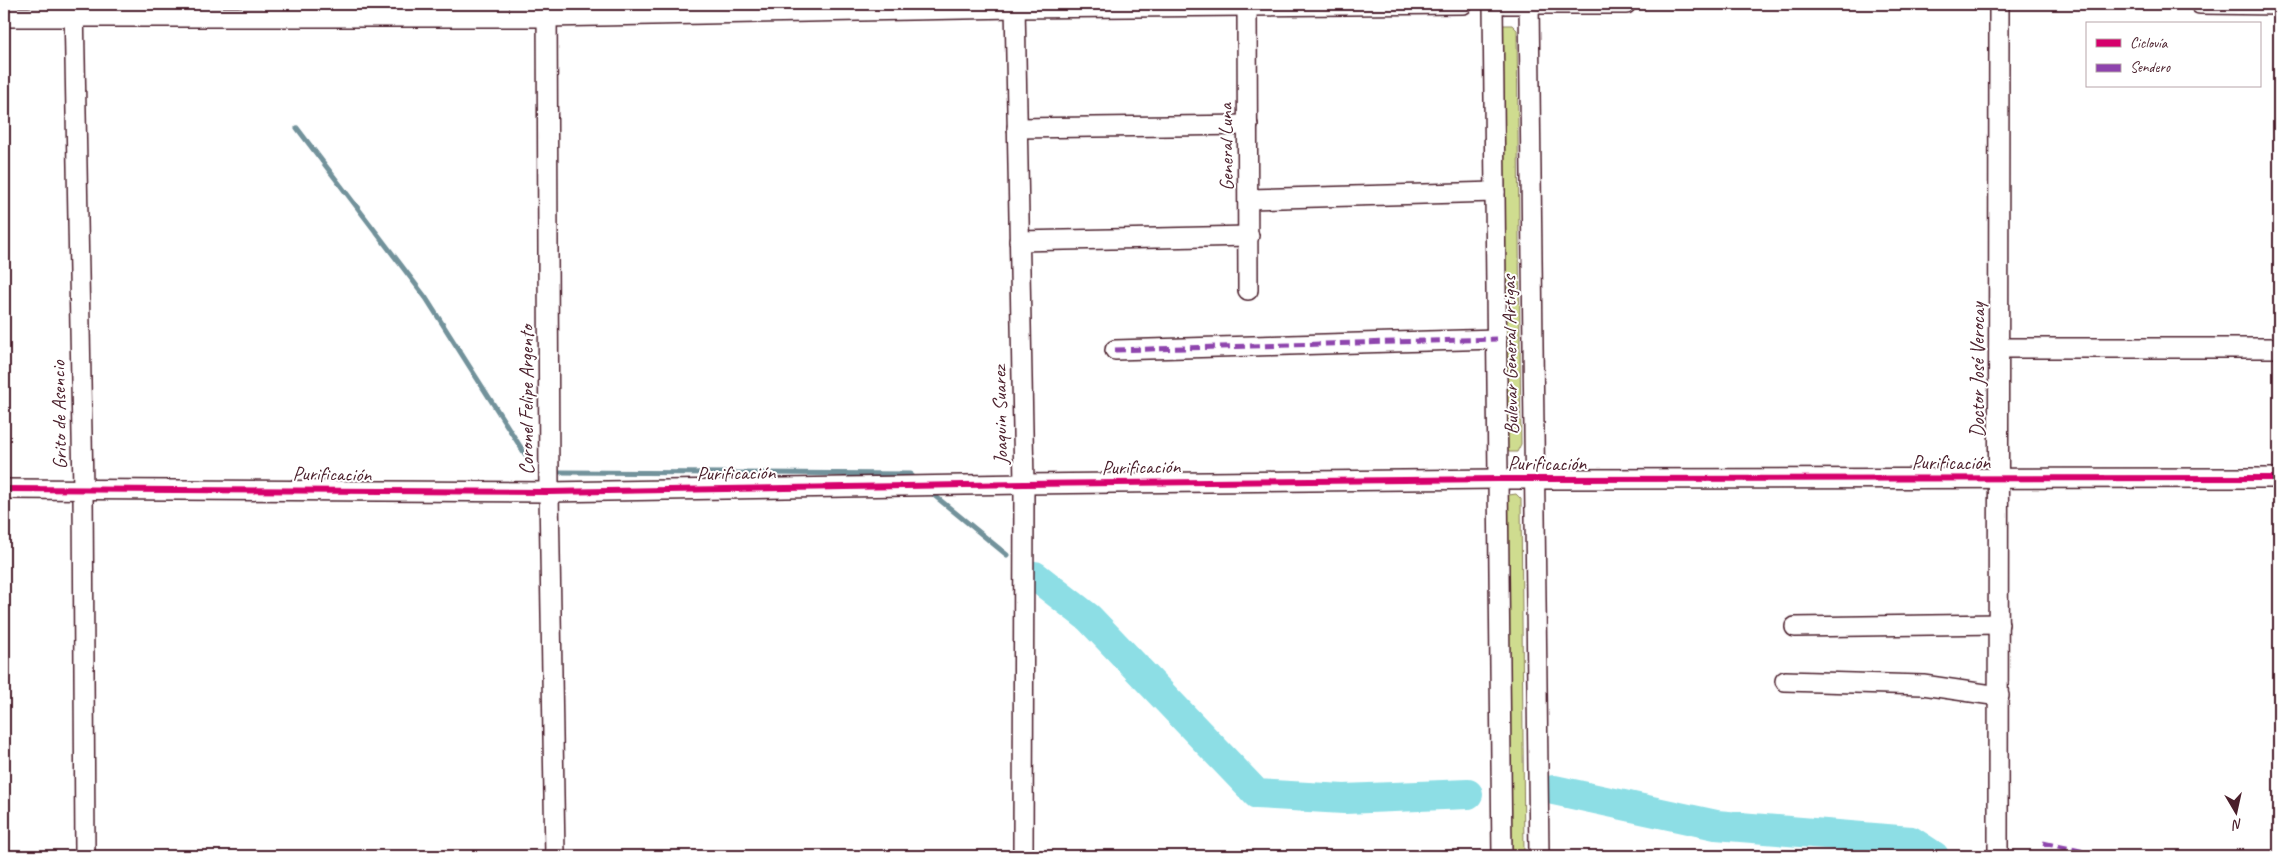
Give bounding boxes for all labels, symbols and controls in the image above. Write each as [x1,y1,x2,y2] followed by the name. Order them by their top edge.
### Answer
[2086,22,2260,88] legend
[2130,34,2169,53] text: Ciclovía
[2130,58,2171,77] text: Sendero
[1213,101,1239,191] street label: General Luna
[1496,273,1524,435] street label: Bulevar General Artigas
[1965,300,1990,437] street label: Doctor José Verocay
[514,323,539,475] street label: Coronel Felipe Argento
[46,359,72,470] street label: Grito de Asencio
[987,363,1013,466] street label: Joaquin Suarez
[1912,450,1991,475] street label: Purificación
[1508,451,1587,476] street label: Purificación
[1101,454,1182,480] street label: Purificación
[696,460,777,486] street label: Purificación
[292,461,373,487] street label: Purificación
[2210,788,2260,838] north arrow
[2230,815,2244,834] text: N

